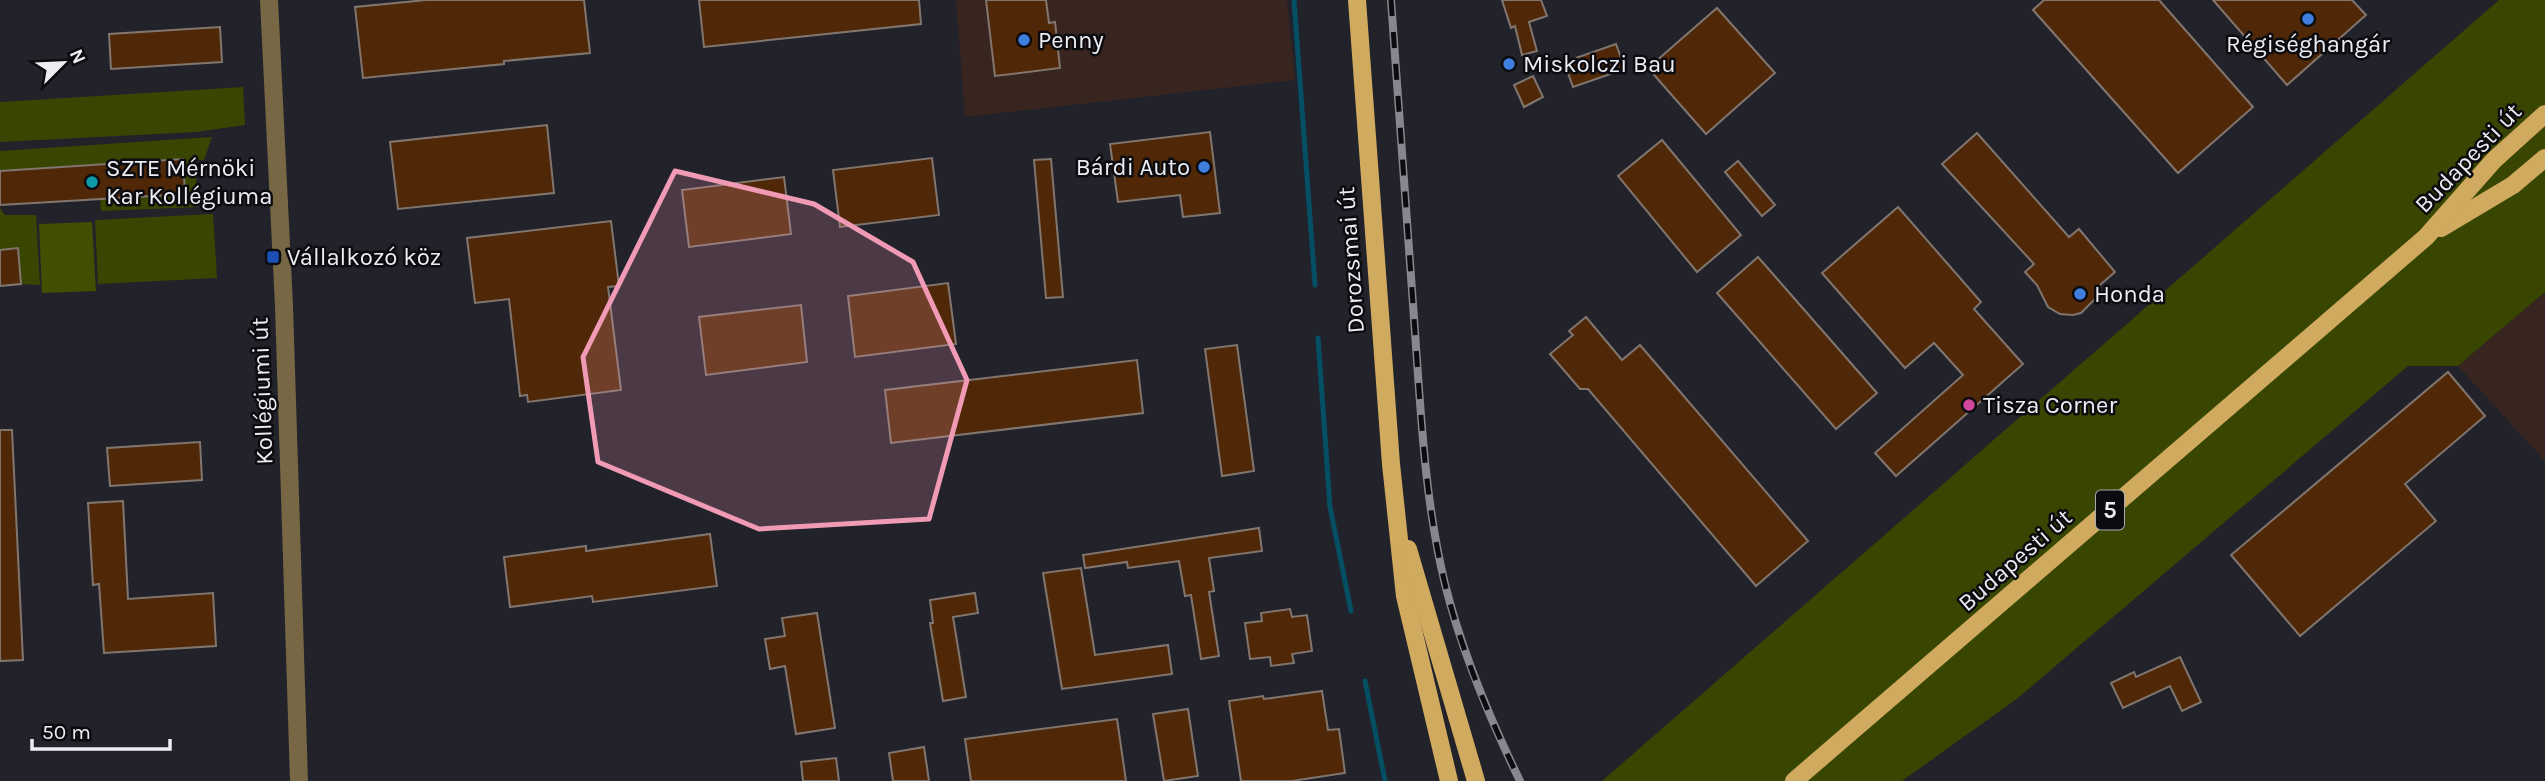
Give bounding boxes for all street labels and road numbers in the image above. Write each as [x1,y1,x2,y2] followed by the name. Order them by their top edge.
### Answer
[2409,97,2527,219] street label: Budapesti út
[1332,186,1370,334] street label: Dorozsmai út
[245,317,279,465] street label: Kollégiumi út
[2096,490,2124,530] road number: 5
[1953,503,2077,617] street label: Budapesti út

